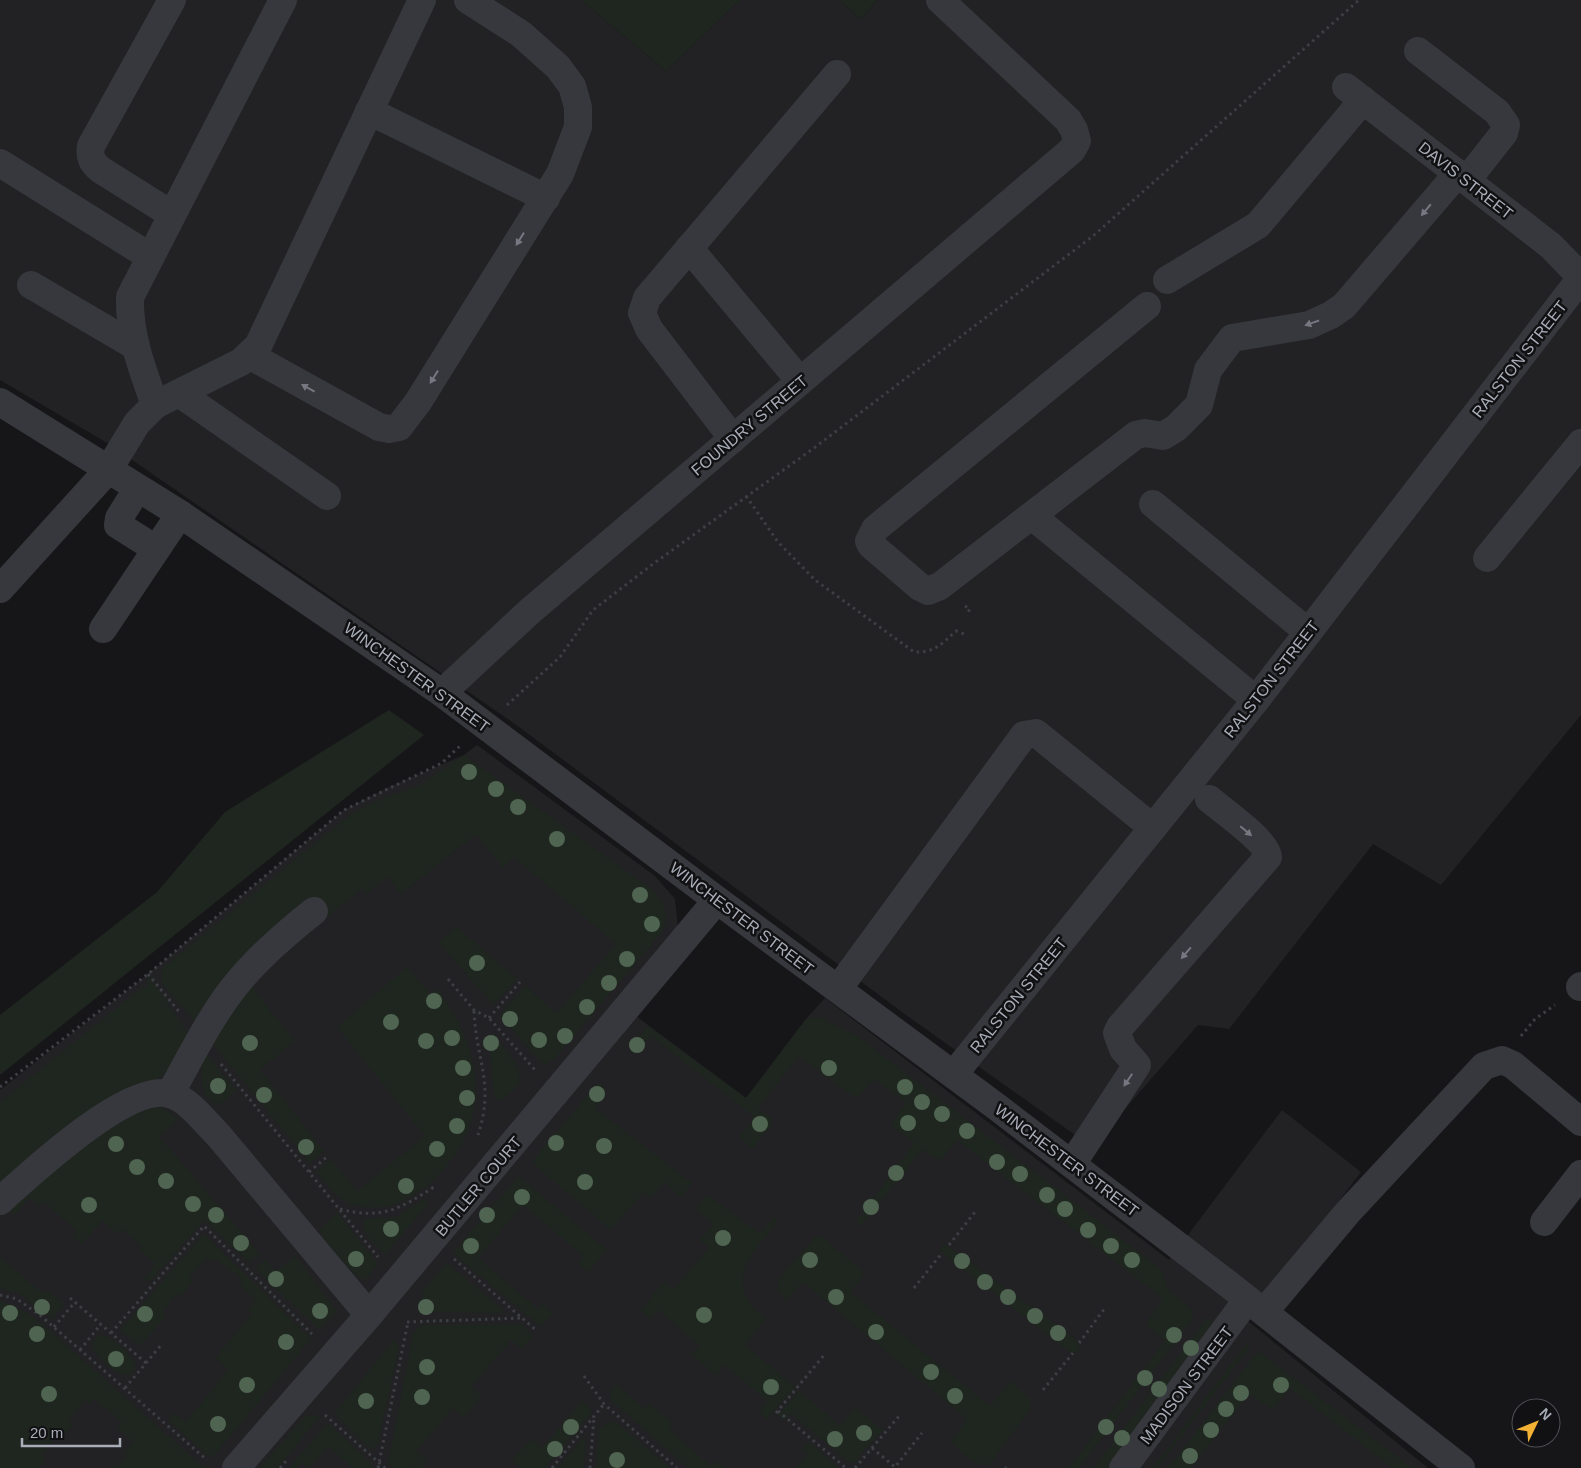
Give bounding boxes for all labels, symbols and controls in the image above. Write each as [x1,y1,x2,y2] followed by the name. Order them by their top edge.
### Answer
[1415,138,1516,222] street label: DAVIS STREET
[1421,204,1432,217] one-way arrow
[515,232,525,246] one-way arrow
[1469,298,1570,421] street label: RALSTON STREET
[1304,319,1319,327] one-way arrow
[429,370,439,383] one-way arrow
[688,372,811,479] street label: FOUNDRY STREET
[301,384,315,392] one-way arrow
[1221,618,1322,741] street label: RALSTON STREET
[341,619,493,736] street label: WINCHESTER STREET
[1239,825,1252,836] one-way arrow
[667,859,817,978] street label: WINCHESTER STREET
[967,934,1070,1056] street label: RALSTON STREET
[1180,946,1191,959] one-way arrow
[1124,1073,1133,1087] one-way arrow
[992,1101,1142,1220] street label: WINCHESTER STREET
[432,1133,525,1239] street label: BUTLER COURT
[1137,1323,1236,1447] street label: MADISON STREET
[1511,1398,1561,1448] north arrow
[1536,1405,1555,1423] text: N
[22,1416,120,1448] scale bar
[30,1424,63,1441] text: 20 m

